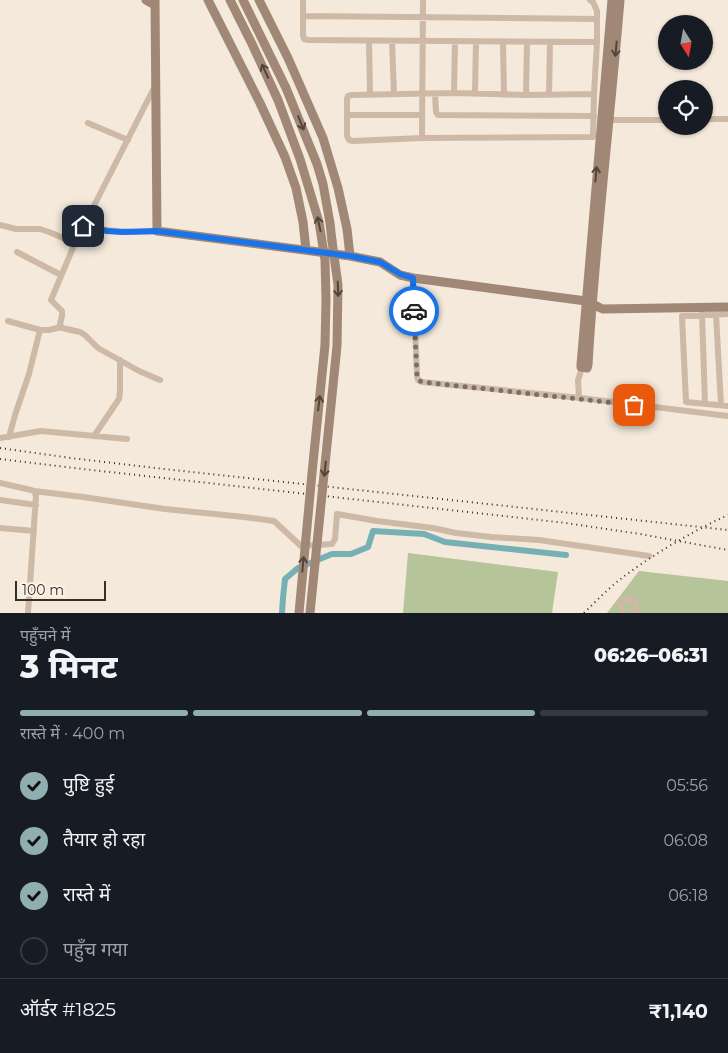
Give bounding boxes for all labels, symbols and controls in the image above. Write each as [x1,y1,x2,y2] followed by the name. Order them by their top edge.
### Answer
[658,15,712,70] north arrow
[658,15,713,135] map controls
[611,40,620,56] one-way arrow
[260,64,269,79] one-way arrow
[658,80,713,135] button: locate
[297,115,306,131] one-way arrow
[591,166,601,182] one-way arrow
[62,205,104,247] pin
[69,212,97,240] icon: home
[314,216,323,232] one-way arrow
[333,281,343,297] one-way arrow
[389,286,439,336] courier
[400,297,428,325] icon: car
[613,384,655,426] pin
[620,391,648,419] icon: bag
[314,395,324,411] one-way arrow
[320,461,330,477] one-way arrow
[298,557,308,573] one-way arrow
[15,578,106,601] scale bar
[22,581,64,599] text: 100 m
[20,626,70,645] text: पहुँचने में
[594,644,708,667] text: 06:26–06:31
[20,647,118,686] text: 3 मिनट
[20,724,125,743] text: रास्ते में · 400 m
[20,772,48,800] icon: check
[63,773,114,796] text: पुष्टि हुई
[666,776,708,795] text: 05:56
[20,827,48,855] icon: check
[63,828,145,851] text: तैयार हो रहा
[663,831,708,850] text: 06:08
[20,882,48,910] icon: check
[63,883,110,906] text: रास्ते में
[668,886,708,905] text: 06:18
[63,938,128,961] text: पहुँच गया
[20,998,116,1021] text: ऑर्डर #1825
[649,1000,708,1023] text: ₹1,140

